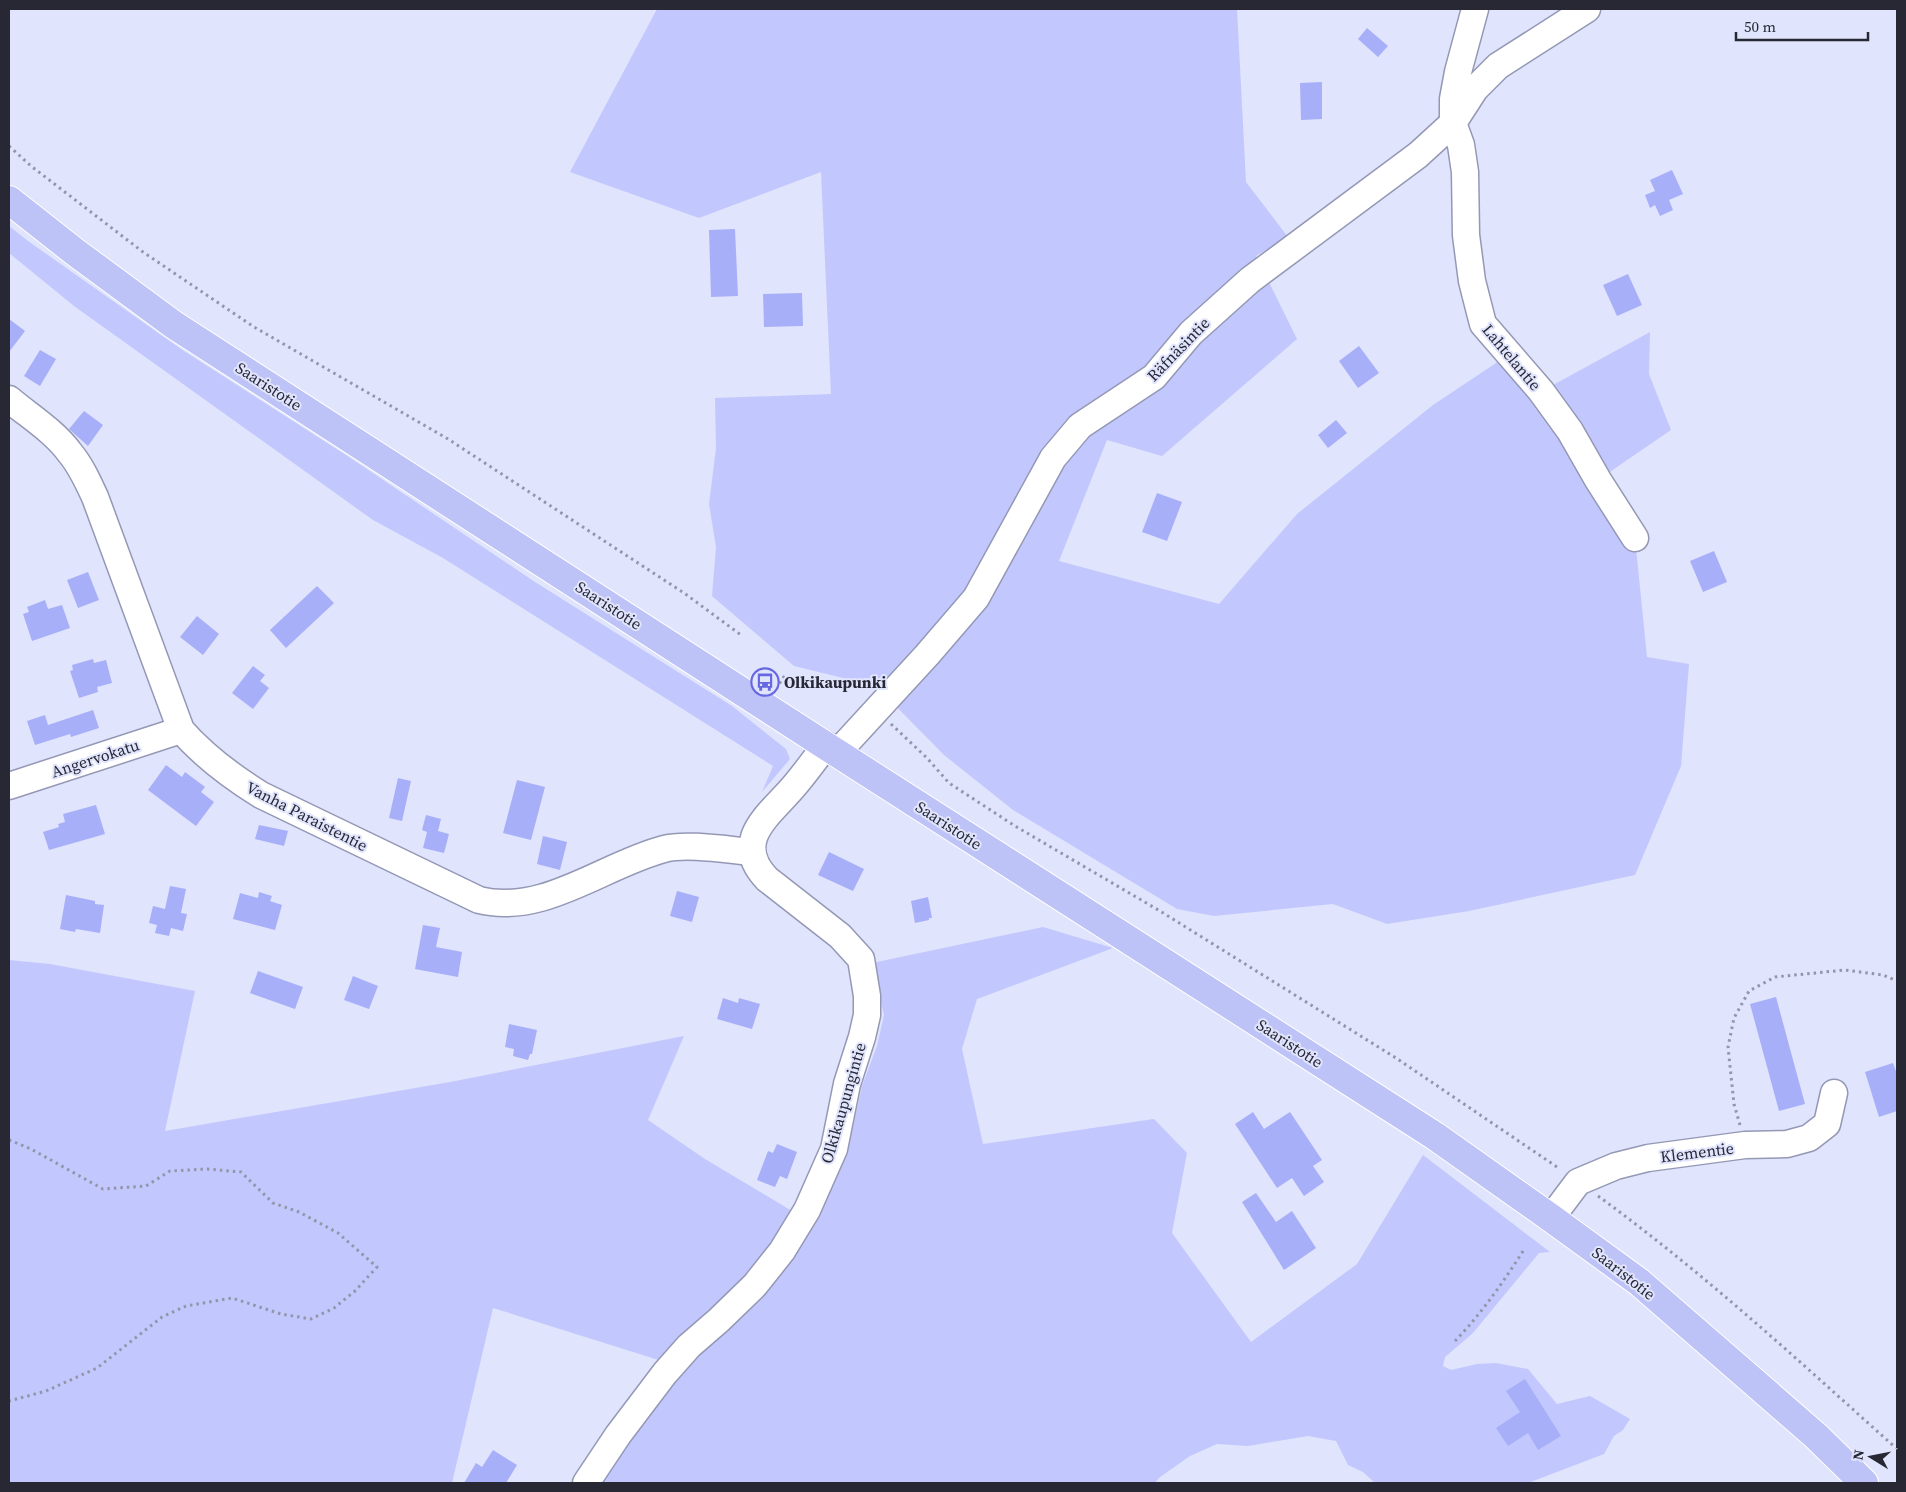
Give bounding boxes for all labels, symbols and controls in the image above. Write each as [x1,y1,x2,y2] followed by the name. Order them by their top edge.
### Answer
[1736,10,1868,42] scale bar
[1744,16,1776,37] text: 50 m
[1142,312,1214,386] street label: Räfnäsintie
[1478,319,1546,395] street label: Lahtelantie
[232,356,306,416] street label: Saaristotie
[572,575,646,635] street label: Saaristotie
[750,667,780,697] bus stop icon: Olkikaupunki
[784,671,886,693] place label: Olkikaupunki
[48,733,142,783] street label: Angervokatu
[242,776,372,856] street label: Vanha Paraistentie
[912,795,986,855] street label: Saaristotie
[1253,1013,1327,1073] street label: Saaristotie
[815,1040,871,1166] street label: Olkikaupungintie
[1659,1137,1735,1167] street label: Klementie
[1588,1241,1660,1305] street label: Saaristotie
[1846,1432,1896,1482] north arrow
[1847,1448,1869,1462] text: N

